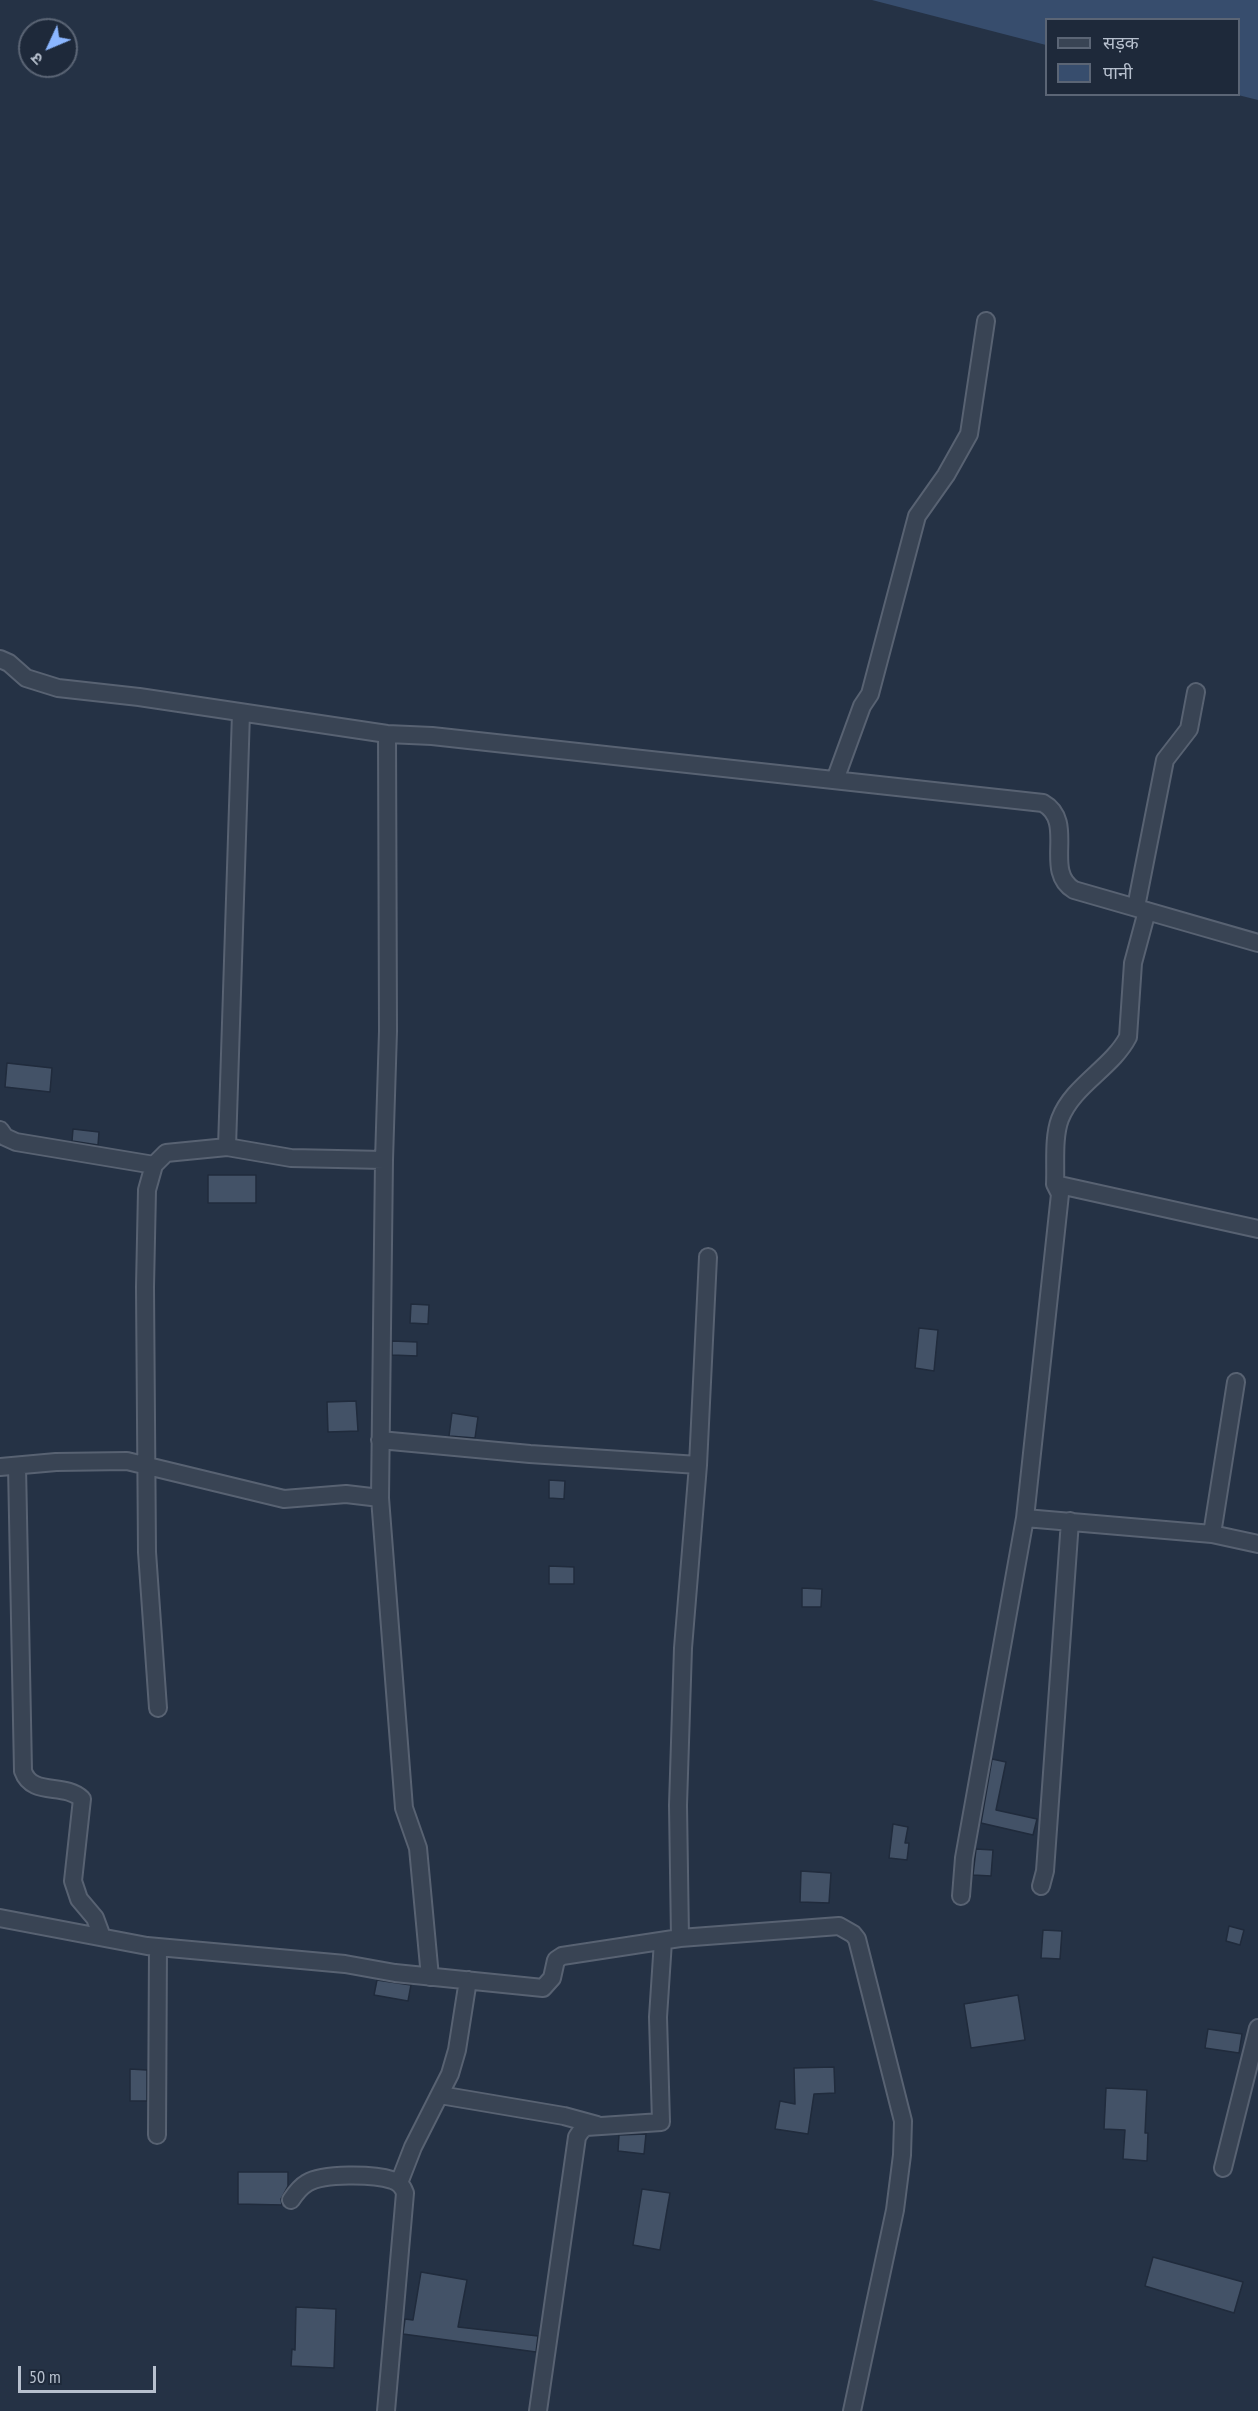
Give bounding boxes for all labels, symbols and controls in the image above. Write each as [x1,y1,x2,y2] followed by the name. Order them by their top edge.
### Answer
[18,18,78,78] north arrow
[1045,18,1240,96] legend
[1103,31,1139,54] text: सड़क
[26,49,47,69] text: उ
[1103,61,1133,84] text: पानी
[21,2354,159,2392] scale bar
[29,2365,61,2388] text: 50 m

